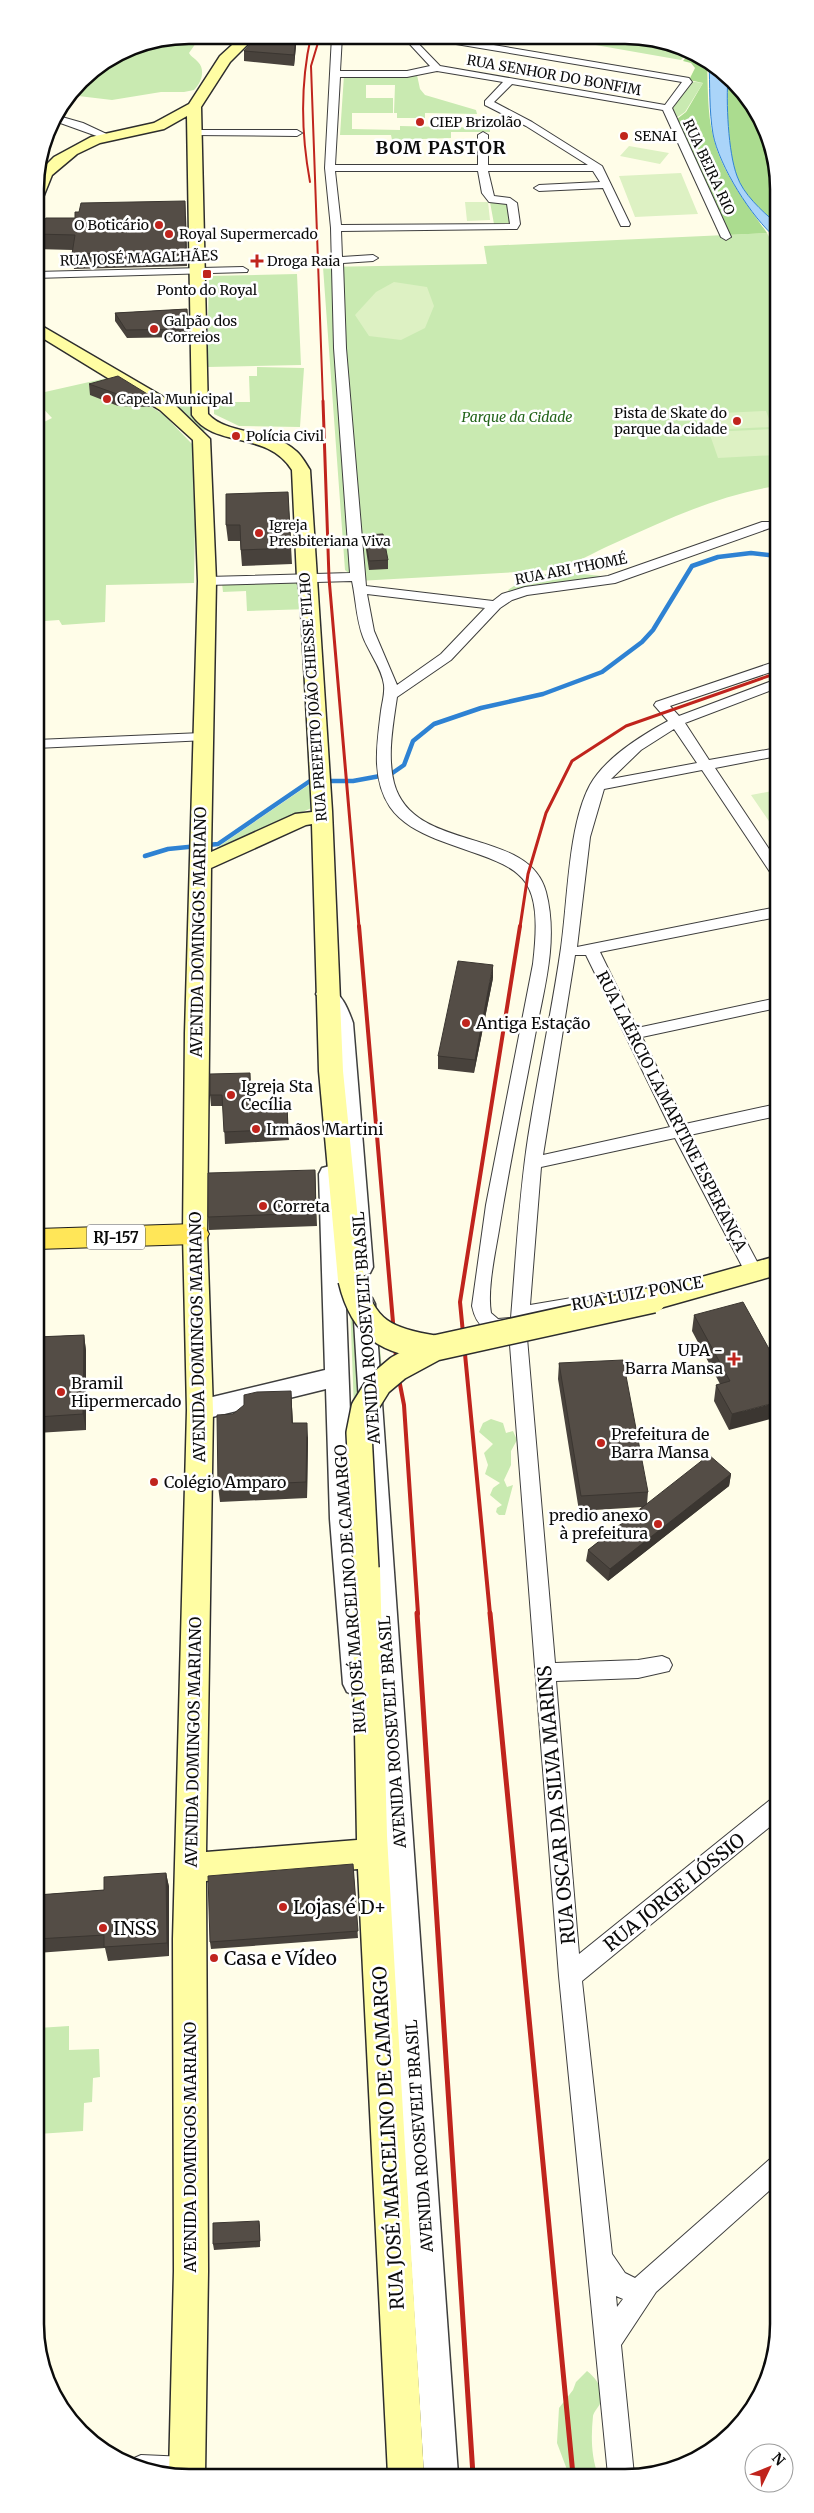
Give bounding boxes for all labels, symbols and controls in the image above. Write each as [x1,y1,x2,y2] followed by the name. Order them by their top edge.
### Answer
[465,51,643,99] street label: RUA SENHOR DO BONFIM
[430,113,521,131] place label: CIEP Brizolão
[414,116,426,128] marker: CIEP Brizolão
[679,116,739,218] street label: RUA BEIRA RIO
[634,127,677,145] place label: SENAI
[618,130,630,142] marker: SENAI
[375,136,507,159] district label: BOM PASTOR
[74,216,149,234] place label: O Boticário
[153,219,165,231] marker: O Boticário
[179,225,318,243] place label: Royal Supermercado
[163,228,175,240] marker: Royal Supermercado
[60,246,218,270] street label: RUA JOSÉ MAGALHÃES
[267,252,341,270] place label: Droga Raia
[251,255,263,267] marker: Droga Raia
[201,268,213,280] marker: Ponto do Royal
[157,281,258,299] place label: Ponto do Royal
[164,312,237,346] place label: Galpão dos Correios
[148,323,160,335] marker: Galpão dos Correios
[117,390,234,408] place label: Capela Municipal
[101,393,113,405] marker: Capela Municipal
[614,404,727,438] place label: Pista de Skate do parque da cidade
[461,408,573,426] park label: Parque da Cidade
[731,415,743,427] marker: Pista de Skate do parque da cidade
[246,427,325,445] place label: Polícia Civil
[230,430,242,442] marker: Polícia Civil
[269,516,391,550] place label: Igreja Presbiteriana Viva
[253,527,265,539] marker: Igreja Presbiteriana Viva
[513,549,629,589] street label: RUA ARI THOMÉ
[295,572,331,822] street label: RUA PREFEITO JOÃO CHIESSE FILHO
[186,806,210,1059] street label: AVENIDA DOMINGOS MARIANO
[592,967,752,1255] street label: RUA LAÉRCIO LAMARTINE ESPERANÇA
[475,1013,590,1033] place label: Antiga Estação
[460,1017,472,1029] marker: Antiga Estação
[241,1076,313,1114] place label: Igreja Sta Cecília
[225,1089,237,1101] marker: Igreja Sta Cecília
[266,1119,383,1139] place label: Irmãos Martini
[250,1123,262,1135] marker: Irmãos Martini
[273,1196,330,1216] place label: Correta
[257,1200,269,1212] marker: Correta
[185,1211,209,1464] street label: AVENIDA DOMINGOS MARIANO
[348,1211,384,1446] street label: AVENIDA ROOSEVELT BRASIL
[87,1224,145,1250] road number: RJ-157
[570,1271,705,1314] street label: RUA LUIZ PONCE
[625,1340,723,1378] place label: UPA - Barra Mansa
[727,1352,741,1366] marker: UPA - Barra Mansa
[71,1373,181,1411] place label: Bramil Hipermercado
[55,1386,67,1398] marker: Bramil Hipermercado
[611,1424,710,1462] place label: Prefeitura de Barra Mansa
[595,1437,607,1449] marker: Prefeitura de Barra Mansa
[330,1443,370,1734] street label: RUA JOSÉ MARCELINO DE CAMARGO
[164,1472,286,1492] place label: Colégio Amparo
[148,1476,160,1488] marker: Colégio Amparo
[549,1505,648,1543] place label: predio anexo à prefeitura
[652,1518,664,1530] marker: predio anexo à prefeitura
[374,1615,410,1850] street label: AVENIDA ROOSEVELT BRASIL
[181,1616,205,1869] street label: AVENIDA DOMINGOS MARIANO
[532,1665,580,1945] street label: RUA OSCAR DA SILVA MARINS
[598,1827,750,1956] street label: RUA JORGE LÓSSIO
[293,1895,386,1919] place label: Lojas é D+
[277,1901,289,1913] marker: Lojas é D+
[113,1916,157,1940] place label: INSS
[97,1922,109,1934] marker: INSS
[224,1946,337,1970] place label: Casa e Vídeo
[208,1952,220,1964] marker: Casa e Vídeo
[367,1965,409,2310] street label: RUA JOSÉ MARCELINO DE CAMARGO
[401,2019,437,2254] street label: AVENIDA ROOSEVELT BRASIL
[180,2021,200,2273] street label: AVENIDA DOMINGOS MARIANO
[744,2443,794,2493] north arrow
[768,2449,789,2469] text: N

